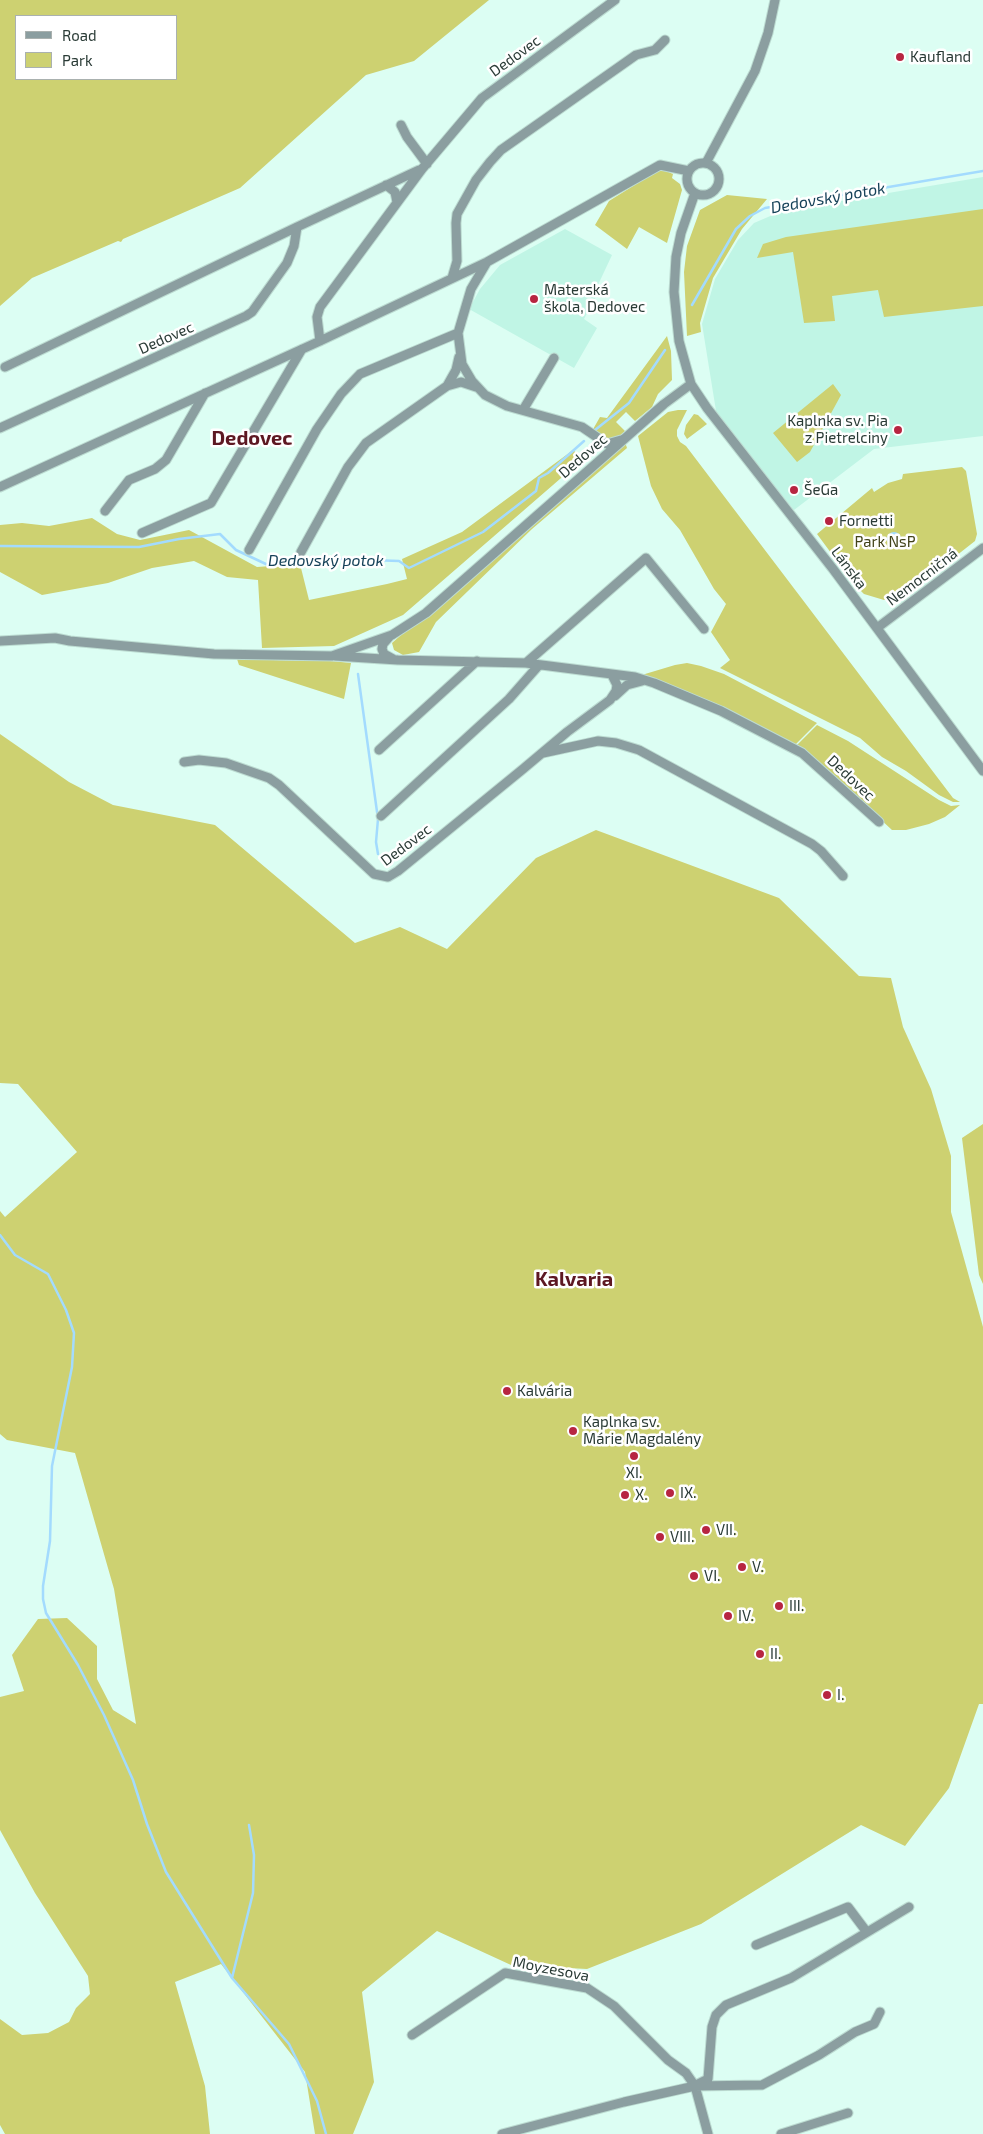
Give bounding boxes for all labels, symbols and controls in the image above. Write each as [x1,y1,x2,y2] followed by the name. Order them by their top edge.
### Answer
[15,15,178,80] legend
[62,26,97,44] text: Road
[486,32,544,80] street label: Dedovec
[910,48,971,66] place label: Kaufland
[62,51,93,69] text: Park
[894,51,906,63] marker: Kaufland
[769,178,887,218] water label: Dedovský potok
[544,281,645,316] place label: Materská škola, Dedovec
[528,293,540,305] marker: Materská škola, Dedovec
[136,318,196,358] street label: Dedovec
[787,412,888,447] place label: Kaplnka sv. Pia z Pietrelciny
[892,424,904,436] marker: Kaplnka sv. Pia z Pietrelciny
[211,426,293,450] district label: Dedovec
[555,430,611,482] street label: Dedovec
[804,481,838,499] place label: ŠeGa
[788,484,800,496] marker: ŠeGa
[839,512,893,530] place label: Fornetti
[823,515,835,527] marker: Fornetti
[854,533,916,551] park label: Park NsP
[827,543,871,593] street label: Lánska
[883,544,961,610] street label: Nemocničná
[268,551,384,571] water label: Dedovský potok
[824,752,878,804] street label: Dedovec
[377,820,435,870] street label: Dedovec
[535,1267,613,1291] district label: Kalvaria
[517,1382,572,1400] place label: Kalvária
[501,1385,513,1397] marker: Kalvária
[583,1413,701,1448] place label: Kaplnka sv. Márie Magdalény
[567,1425,579,1437] marker: Kaplnka sv. Márie Magdalény
[628,1450,640,1462] marker: XI.
[626,1464,642,1482] place label: XI.
[680,1484,697,1502] place label: IX.
[635,1486,648,1504] place label: X.
[664,1487,676,1499] marker: IX.
[619,1489,631,1501] marker: X.
[716,1521,736,1539] place label: VII.
[700,1524,712,1536] marker: VII.
[670,1528,694,1546] place label: VIII.
[654,1531,666,1543] marker: VIII.
[752,1558,764,1576] place label: V.
[736,1561,748,1573] marker: V.
[704,1567,720,1585] place label: VI.
[688,1570,700,1582] marker: VI.
[789,1597,804,1615] place label: III.
[773,1600,785,1612] marker: III.
[738,1607,754,1625] place label: IV.
[722,1610,734,1622] marker: IV.
[770,1645,781,1663] place label: II.
[754,1648,766,1660] marker: II.
[837,1686,844,1704] place label: I.
[821,1689,833,1701] marker: I.
[511,1953,591,1985] street label: Moyzesova

